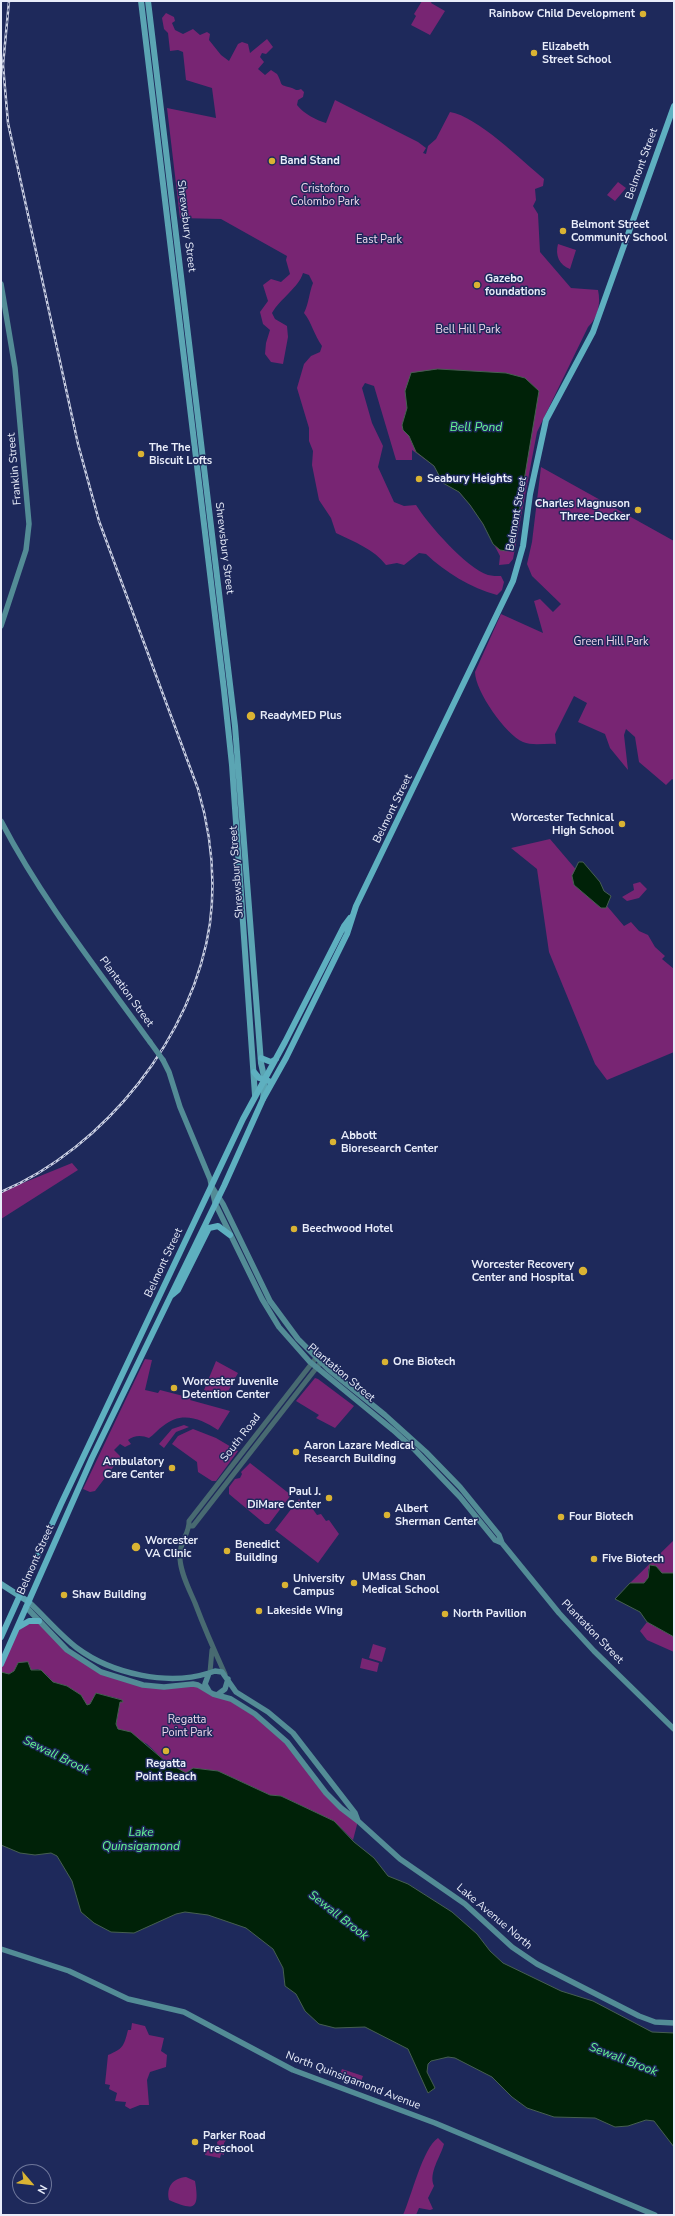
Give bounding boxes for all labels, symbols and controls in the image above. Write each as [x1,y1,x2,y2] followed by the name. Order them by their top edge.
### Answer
[489,7,635,21] place label: Rainbow Child Development
[638,9,648,19] marker: Rainbow Child Development
[542,40,611,66] place label: Elizabeth Street School
[529,48,539,58] marker: Elizabeth Street School
[623,126,661,202] street label: Belmont Street
[280,154,340,168] place label: Band Stand
[267,156,277,166] marker: Band Stand
[174,179,198,273] street label: Shrewsbury Street
[290,182,360,208] park label: Cristoforo Colombo Park
[571,218,667,244] place label: Belmont Street Community School
[558,226,568,236] marker: Belmont Street Community School
[356,233,402,247] park label: East Park
[485,272,546,298] place label: Gazebo foundations
[472,280,482,290] marker: Gazebo foundations
[436,323,500,337] park label: Bell Hill Park
[450,421,502,435] water label: Bell Pond
[5,432,25,506] street label: Franklin Street
[149,441,212,467] place label: The The Biscuit Lofts
[136,449,146,459] marker: The The Biscuit Lofts
[427,472,512,486] place label: Seabury Heights
[414,474,424,484] marker: Seabury Heights
[504,476,530,552] street label: Belmont Street
[535,497,630,523] place label: Charles Magnuson Three-Decker
[212,501,236,595] street label: Shrewsbury Street
[633,505,643,515] marker: Charles Magnuson Three-Decker
[574,635,648,649] park label: Green Hill Park
[260,709,342,723] place label: ReadyMED Plus
[245,710,257,722] marker: ReadyMED Plus
[371,772,415,846] street label: Belmont Street
[511,811,614,837] place label: Worcester Technical High School
[617,819,627,829] marker: Worcester Technical High School
[227,825,247,919] street label: Shrewsbury Street
[96,954,156,1030] street label: Plantation Street
[341,1129,438,1155] place label: Abbott Bioresearch Center
[328,1137,338,1147] marker: Abbott Bioresearch Center
[302,1222,393,1236] place label: Beechwood Hotel
[289,1224,299,1234] marker: Beechwood Hotel
[142,1226,186,1300] street label: Belmont Street
[471,1258,574,1284] place label: Worcester Recovery Center and Hospital
[577,1265,589,1277] marker: Worcester Recovery Center and Hospital
[305,1341,377,1405] street label: Plantation Street
[393,1355,455,1369] place label: One Biotech
[380,1357,390,1367] marker: One Biotech
[182,1375,278,1401] place label: Worcester Juvenile Detention Center
[169,1383,179,1393] marker: Worcester Juvenile Detention Center
[218,1411,264,1465] street label: South Road
[304,1439,414,1465] place label: Aaron Lazare Medical Research Building
[291,1447,301,1457] marker: Aaron Lazare Medical Research Building
[103,1455,164,1481] place label: Ambulatory Care Center
[167,1463,177,1473] marker: Ambulatory Care Center
[247,1485,321,1511] place label: Paul J. DiMare Center
[324,1493,334,1503] marker: Paul J. DiMare Center
[395,1502,478,1528] place label: Albert Sherman Center
[382,1510,392,1520] marker: Albert Sherman Center
[569,1510,633,1524] place label: Four Biotech
[556,1512,566,1522] marker: Four Biotech
[15,1523,57,1597] street label: Belmont Street
[145,1534,198,1560] place label: Worcester VA Clinic
[235,1538,280,1564] place label: Benedict Building
[130,1541,142,1553] marker: Worcester VA Clinic
[222,1546,232,1556] marker: Benedict Building
[602,1552,664,1566] place label: Five Biotech
[589,1554,599,1564] marker: Five Biotech
[362,1570,439,1596] place label: UMass Chan Medical School
[293,1572,345,1598] place label: University Campus
[349,1578,359,1588] marker: UMass Chan Medical School
[280,1580,290,1590] marker: University Campus
[72,1588,146,1602] place label: Shaw Building
[59,1590,69,1600] marker: Shaw Building
[558,1597,626,1667] street label: Plantation Street
[267,1604,343,1618] place label: Lakeside Wing
[254,1606,264,1616] marker: Lakeside Wing
[453,1607,526,1621] place label: North Pavilion
[440,1609,450,1619] marker: North Pavilion
[162,1713,212,1739] park label: Regatta Point Park
[21,1734,91,1778] water label: Sewall Brook
[161,1746,171,1756] marker: Regatta Point Beach
[136,1757,196,1783] place label: Regatta Point Beach
[102,1826,180,1854] water label: Lake Quinsigamond
[453,1882,535,1952] street label: Lake Avenue North
[305,1888,371,1944] water label: Sewall Brook
[587,2040,659,2080] water label: Sewall Brook
[284,2049,422,2113] street label: North Quinsigamond Avenue
[203,2129,266,2155] place label: Parker Road Preschool
[190,2137,200,2147] marker: Parker Road Preschool
[12,2164,52,2204] north arrow
[34,2182,51,2197] text: N

